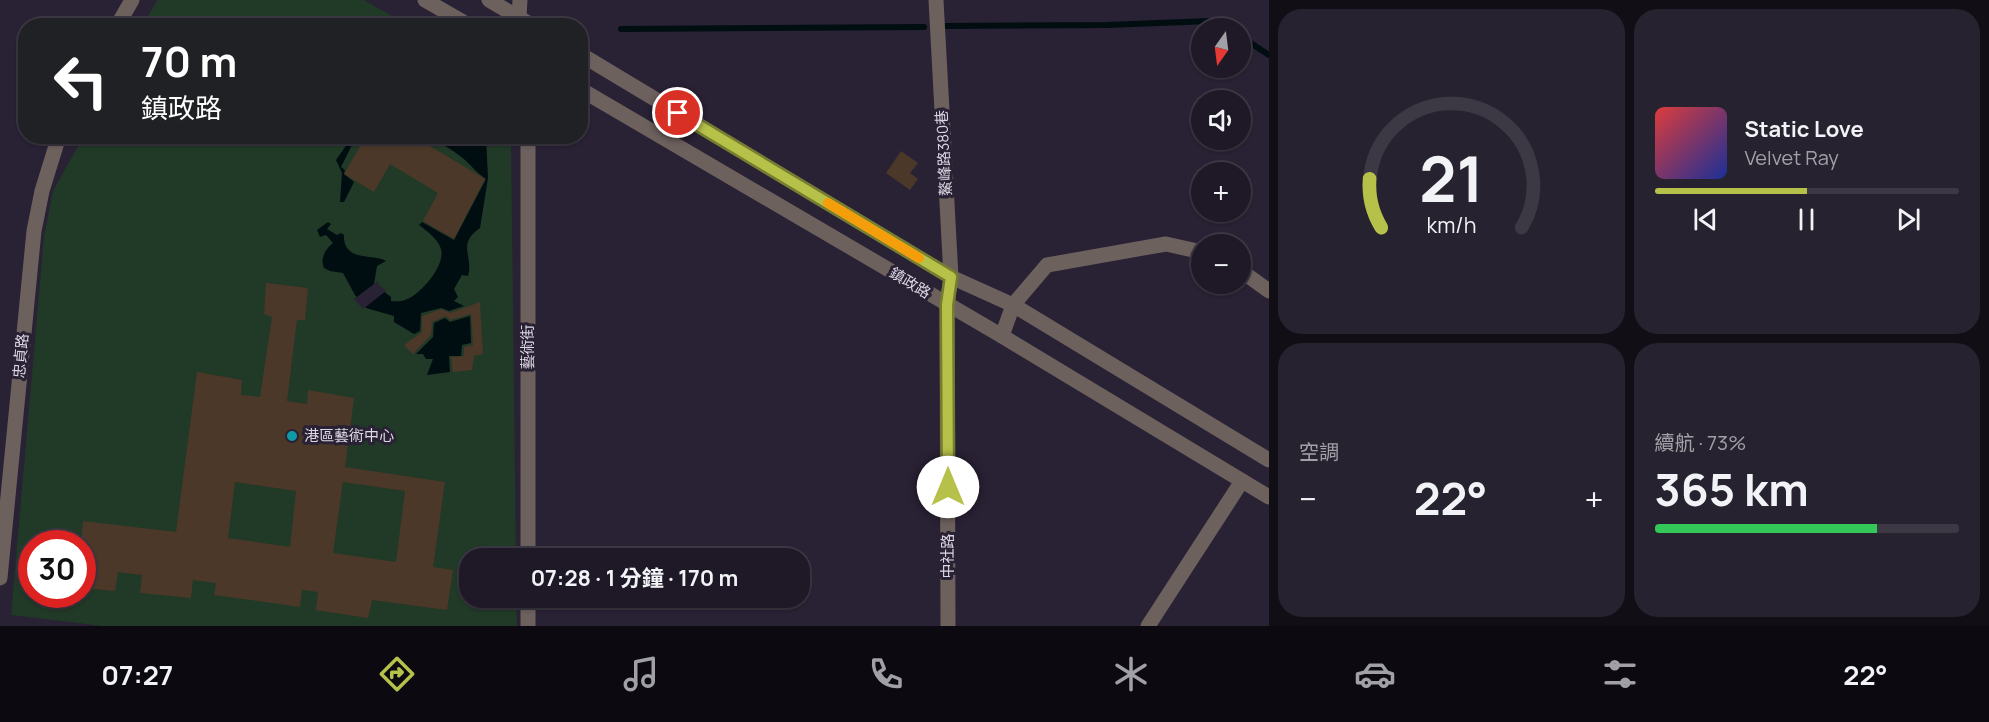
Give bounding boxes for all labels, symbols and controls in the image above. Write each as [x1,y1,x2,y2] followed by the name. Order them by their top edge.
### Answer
[1191,18,1251,78] north arrow
[1191,18,1251,294] map controls
[141,32,237,90] text: 70 m
[42,42,120,120] icon: left
[652,87,703,138] pin
[141,89,222,126] text: 鎮政路
[1191,90,1251,150] button: sound
[661,96,694,129] icon: arrive
[931,109,956,197] street label: 鰲峰路380巷
[1745,114,1864,144] text: Static Love
[1419,136,1483,222] text: 21
[1745,144,1839,171] text: Velvet Ray
[1191,162,1251,222] button: +
[1689,203,1722,236] icon: previous
[1790,203,1823,236] icon: pause
[1892,203,1925,236] icon: next
[1426,211,1476,240] text: km/h
[1191,234,1251,294] button: −
[886,262,935,303] street label: 鎮政路
[517,324,538,370] street label: 藝術街
[8,333,33,379] street label: 忠貞路
[304,425,394,446] place label: 港區藝術中心
[285,429,299,443] marker: 港區藝術中心
[1655,429,1746,456] text: 續航 · 73%
[1299,438,1339,465] text: 空調
[916,455,980,519] position arrow
[1655,458,1809,520] text: 365 km
[1414,467,1488,529] text: 22°
[1299,476,1317,521] text: −
[1584,476,1604,521] text: +
[18,530,96,608] speed limit sign: 30
[937,533,958,579] street label: 中社路
[531,563,738,593] text: 07:28 · 1 分鐘 · 170 m
[376,653,418,695] icon: directions
[620,653,662,695] icon: music
[865,653,907,695] icon: phone
[1110,653,1152,695] icon: climate
[1354,653,1396,695] icon: car
[1599,653,1641,695] icon: filters
[101,656,173,693] text: 07:27
[1843,656,1888,693] text: 22°

